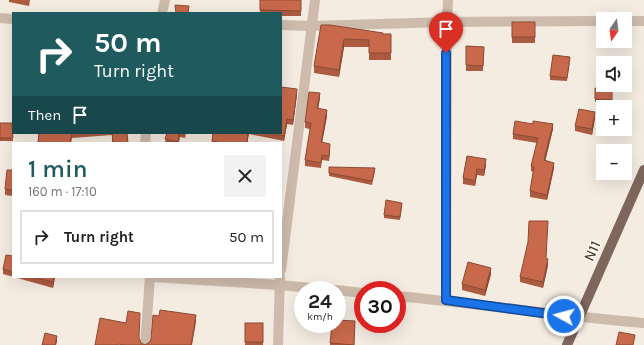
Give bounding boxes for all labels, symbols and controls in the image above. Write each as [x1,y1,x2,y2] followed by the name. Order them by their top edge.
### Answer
[429,12,463,53] pin
[596,12,632,48] north arrow
[596,12,632,180] map controls
[435,18,457,40] icon: arrive
[94,26,162,59] text: 50 m
[28,28,80,80] icon: right
[596,56,632,92] button: sound
[94,60,174,82] text: Turn right
[596,100,632,136] button: +
[69,104,91,126] icon: arrive
[28,106,61,124] text: Then
[596,144,632,180] button: −
[28,155,88,183] text: 1 min
[224,155,266,197] button: close
[28,184,97,199] text: 160 m · 17:10
[30,226,52,248] icon: right
[64,228,134,246] text: Turn right
[229,228,264,246] text: 50 m
[580,238,604,264] street label: N11
[354,281,406,333] speed limit sign: 30
[308,290,332,313] text: 24
[543,295,585,337] position arrow
[307,311,333,323] text: km/h

